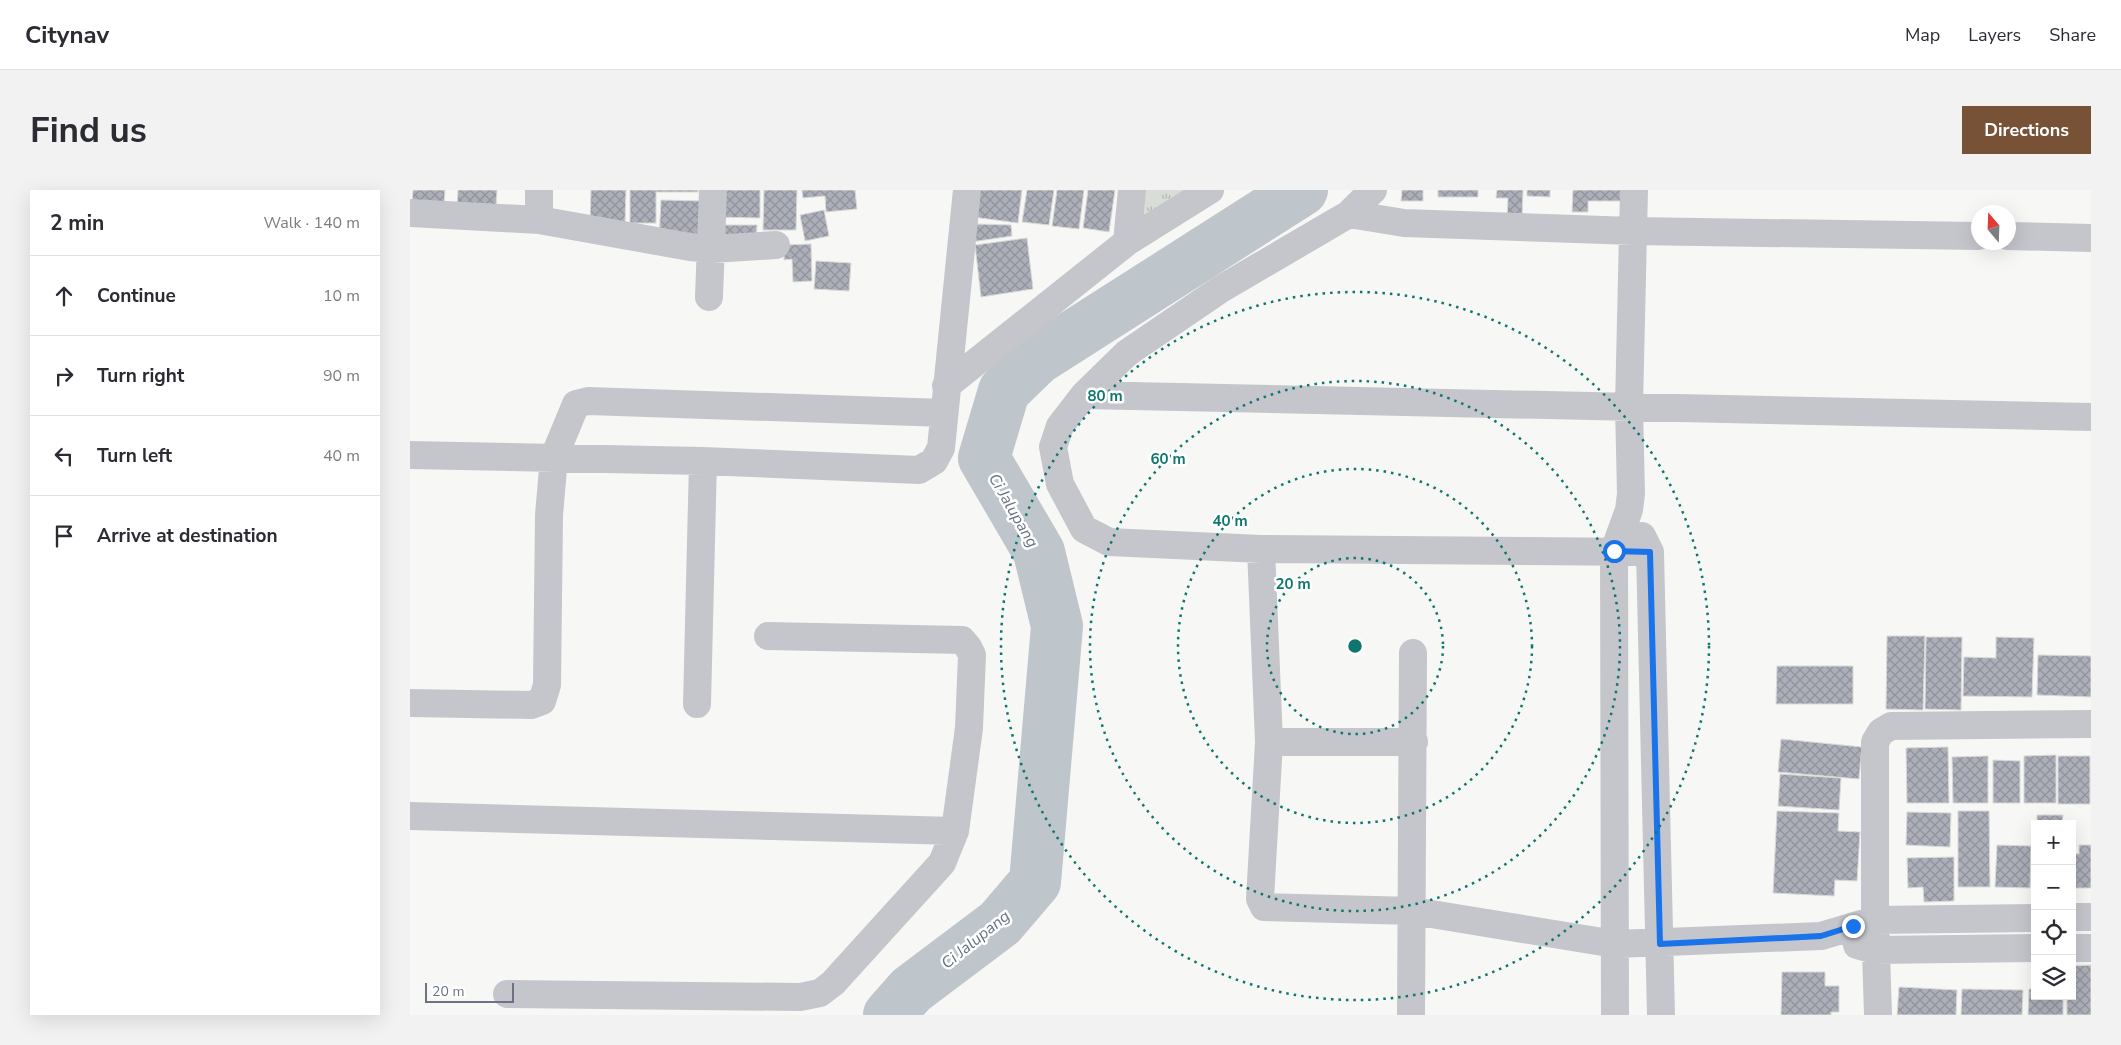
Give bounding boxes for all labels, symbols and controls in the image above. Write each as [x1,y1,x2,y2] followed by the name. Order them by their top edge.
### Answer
[25,19,109,51] text: Citynav
[1905,23,1940,47] text: Map
[1968,23,2021,47] text: Layers
[2049,23,2096,47] text: Share
[1962,106,2091,154] button: Directions
[30,107,147,154] text: Find us
[1971,205,2016,250] north arrow
[50,209,104,237] text: 2 min
[264,212,360,234] text: Walk · 140 m
[50,282,78,310] icon: ahead
[97,283,176,309] text: Continue
[323,285,360,307] text: 10 m
[50,362,78,390] icon: right
[97,363,184,389] text: Turn right
[323,365,360,387] text: 90 m
[1087,386,1123,406] text: 80 m
[50,442,78,470] icon: left
[97,443,172,469] text: Turn left
[323,445,360,467] text: 40 m
[1150,449,1186,469] text: 60 m
[983,469,1043,552] water label: Ci Jalupang
[1212,511,1248,531] text: 40 m
[50,522,78,550] icon: arrive
[97,523,278,549] text: Arrive at destination
[1603,540,1626,563] route start
[1275,574,1311,594] text: 20 m
[1346,637,1364,655] centre of rings
[2031,820,2076,1000] map controls
[2031,820,2076,865] button: +
[2031,865,2076,910] button: −
[937,905,1015,974] water label: Ci Jalupang
[2031,910,2076,955] button: locate
[1842,915,1865,938] route end
[2031,955,2076,1000] button: layers
[425,980,514,1003] scale bar
[432,982,464,1001] text: 20 m

